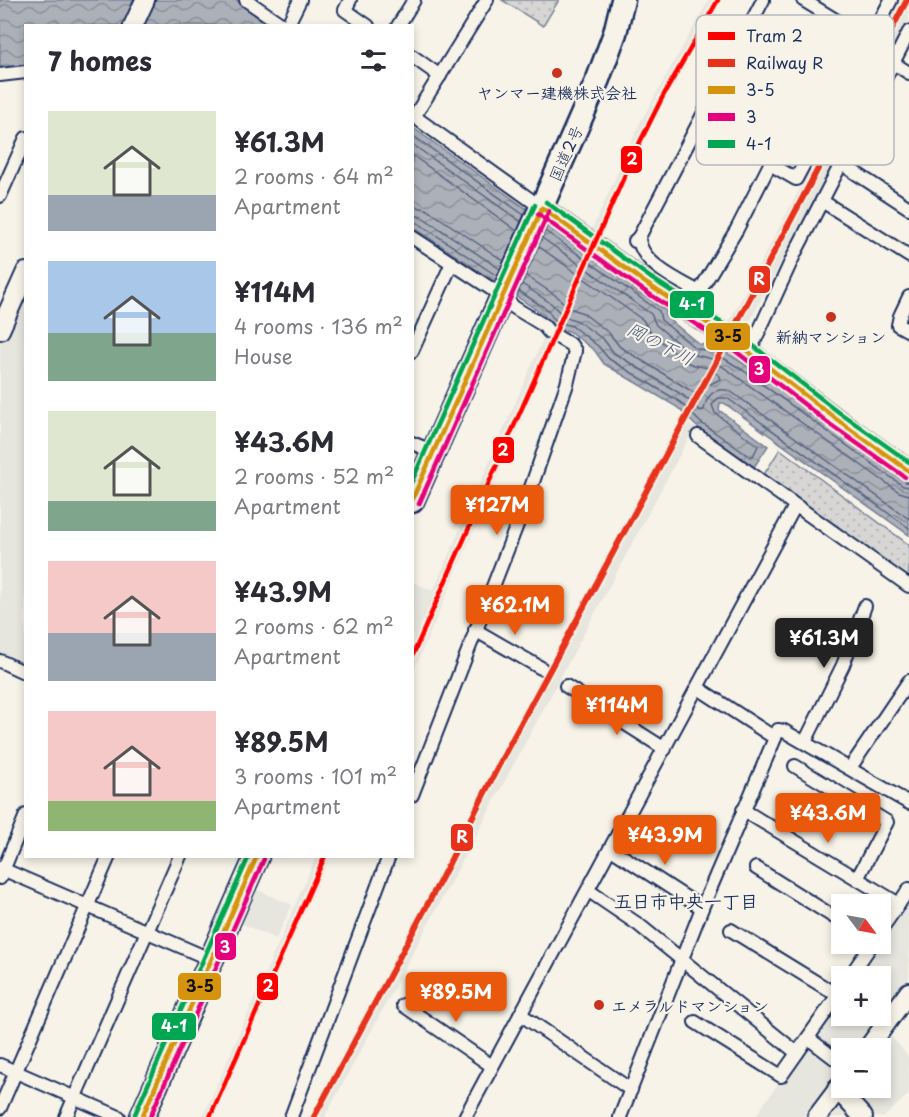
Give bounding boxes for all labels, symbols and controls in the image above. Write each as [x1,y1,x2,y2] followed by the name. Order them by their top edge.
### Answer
[696,15,894,165] legend
[746,23,803,47] text: Tram 2
[48,41,152,80] text: 7 homes
[357,44,390,77] icon: filters
[746,50,823,74] text: Railway R
[550,66,564,80] marker: ヤンマー建機株式会社
[746,77,775,101] text: 3-5
[477,80,637,104] place label: ヤンマー建機株式会社
[746,104,757,128] text: 3
[542,121,588,185] street label: 国道2号
[234,122,325,161] text: ¥61.3M
[746,131,771,155] text: 4-1
[96,135,168,207] icon: home
[620,145,643,174] line badge: 2
[626,146,638,170] text: 2
[234,161,394,191] text: 2 rooms · 64 m²
[234,191,341,221] text: Apartment
[748,265,771,294] line badge: R
[753,266,765,290] text: R
[234,272,316,311] text: ¥114M
[96,285,168,357] icon: home
[669,290,715,319] line badge: 4-1
[679,291,705,315] text: 4-1
[824,310,838,324] marker: 新納マンション
[234,311,403,341] text: 4 rooms · 136 m²
[623,315,699,371] water label: 岡の下川
[705,322,751,351] line badge: 3-5
[714,323,742,347] text: 3-5
[776,324,886,348] place label: 新納マンション
[234,341,293,371] text: House
[748,355,771,384] line badge: 3
[754,356,764,380] text: 3
[234,422,334,461] text: ¥43.6M
[96,435,168,507] icon: home
[492,436,515,464] line badge: 2
[497,437,509,461] text: 2
[234,461,394,491] text: 2 rooms · 52 m²
[455,485,539,536] pin: ¥127M
[465,489,529,519] text: ¥127M
[234,491,341,521] text: Apartment
[234,572,332,611] text: ¥43.9M
[96,585,168,657] icon: home
[466,585,564,636] pin: ¥62.1M
[480,589,550,619] text: ¥62.1M
[234,611,394,641] text: 2 rooms · 62 m²
[775,618,873,669] pin: ¥61.3M
[789,622,859,652] text: ¥61.3M
[234,641,341,671] text: Apartment
[575,685,659,736] pin: ¥114M
[586,689,648,719] text: ¥114M
[234,722,329,761] text: ¥89.5M
[96,735,168,807] icon: home
[234,761,397,791] text: 3 rooms · 101 m²
[234,791,341,821] text: Apartment
[779,793,877,844] pin: ¥43.6M
[789,797,867,827] text: ¥43.6M
[616,815,714,866] pin: ¥43.9M
[627,819,703,849] text: ¥43.9M
[450,823,474,852] line badge: R
[456,824,468,848] text: R
[614,887,758,914] district label: 五日市中央一丁目
[831,894,891,954] north arrow
[831,894,891,1098] map controls
[214,932,237,961] line badge: 3
[220,934,230,958] text: 3
[831,966,891,1026] button: +
[177,972,222,1001] line badge: 3-5
[256,972,279,1001] line badge: 2
[407,972,505,1023] pin: ¥89.5M
[186,973,214,997] text: 3-5
[262,973,274,997] text: 2
[420,976,492,1006] text: ¥89.5M
[611,993,769,1017] place label: エメラルドマンション
[592,998,606,1012] marker: エメラルドマンション
[151,1012,197,1041] line badge: 4-1
[161,1013,187,1037] text: 4-1
[831,1038,891,1098] button: −

